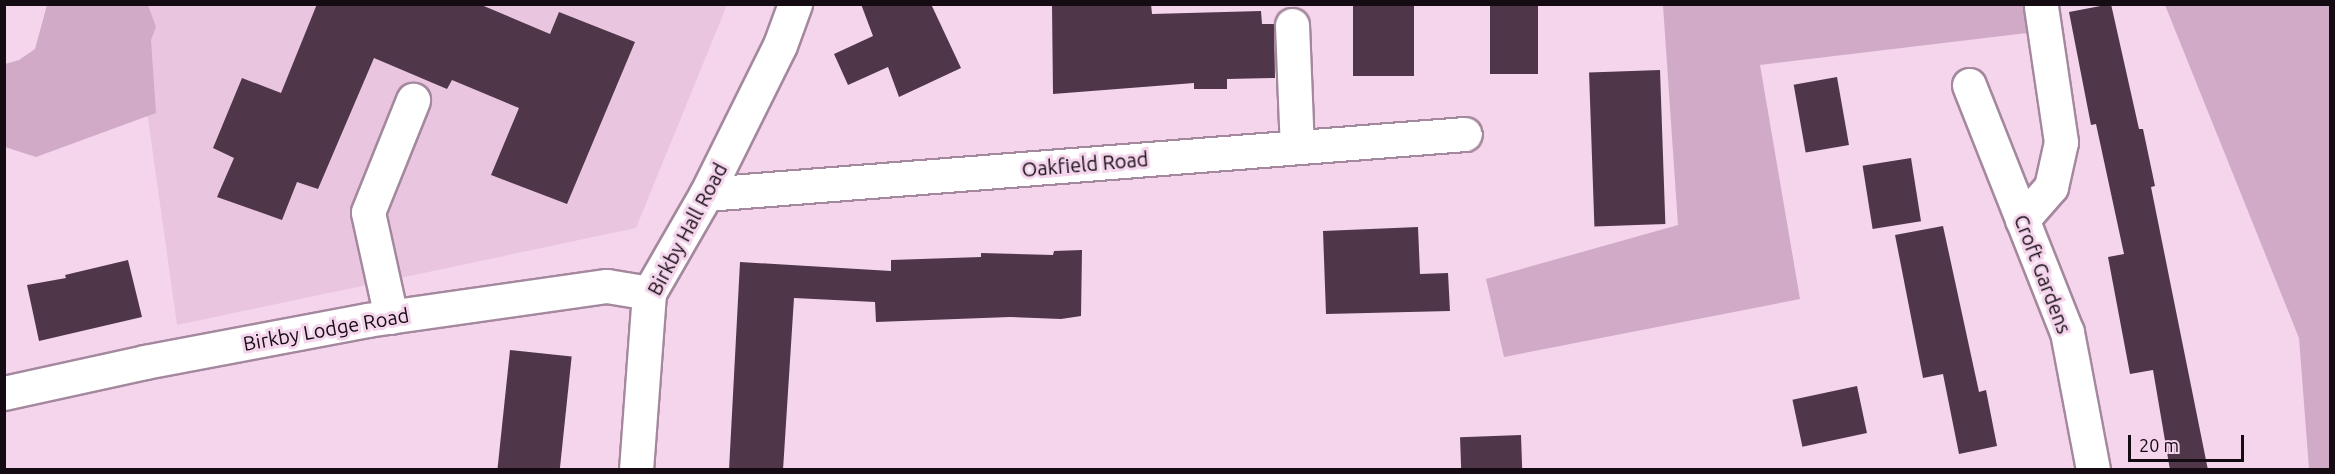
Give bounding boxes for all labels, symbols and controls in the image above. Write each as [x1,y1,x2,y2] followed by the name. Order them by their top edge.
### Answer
[1021,147,1149,181] street label: Oakfield Road
[642,159,732,299] street label: Birkby Hall Road
[2009,211,2077,337] street label: Croft Gardens
[241,303,411,355] street label: Birkby Lodge Road
[2131,423,2246,461] scale bar
[2139,435,2179,455] text: 20 m

